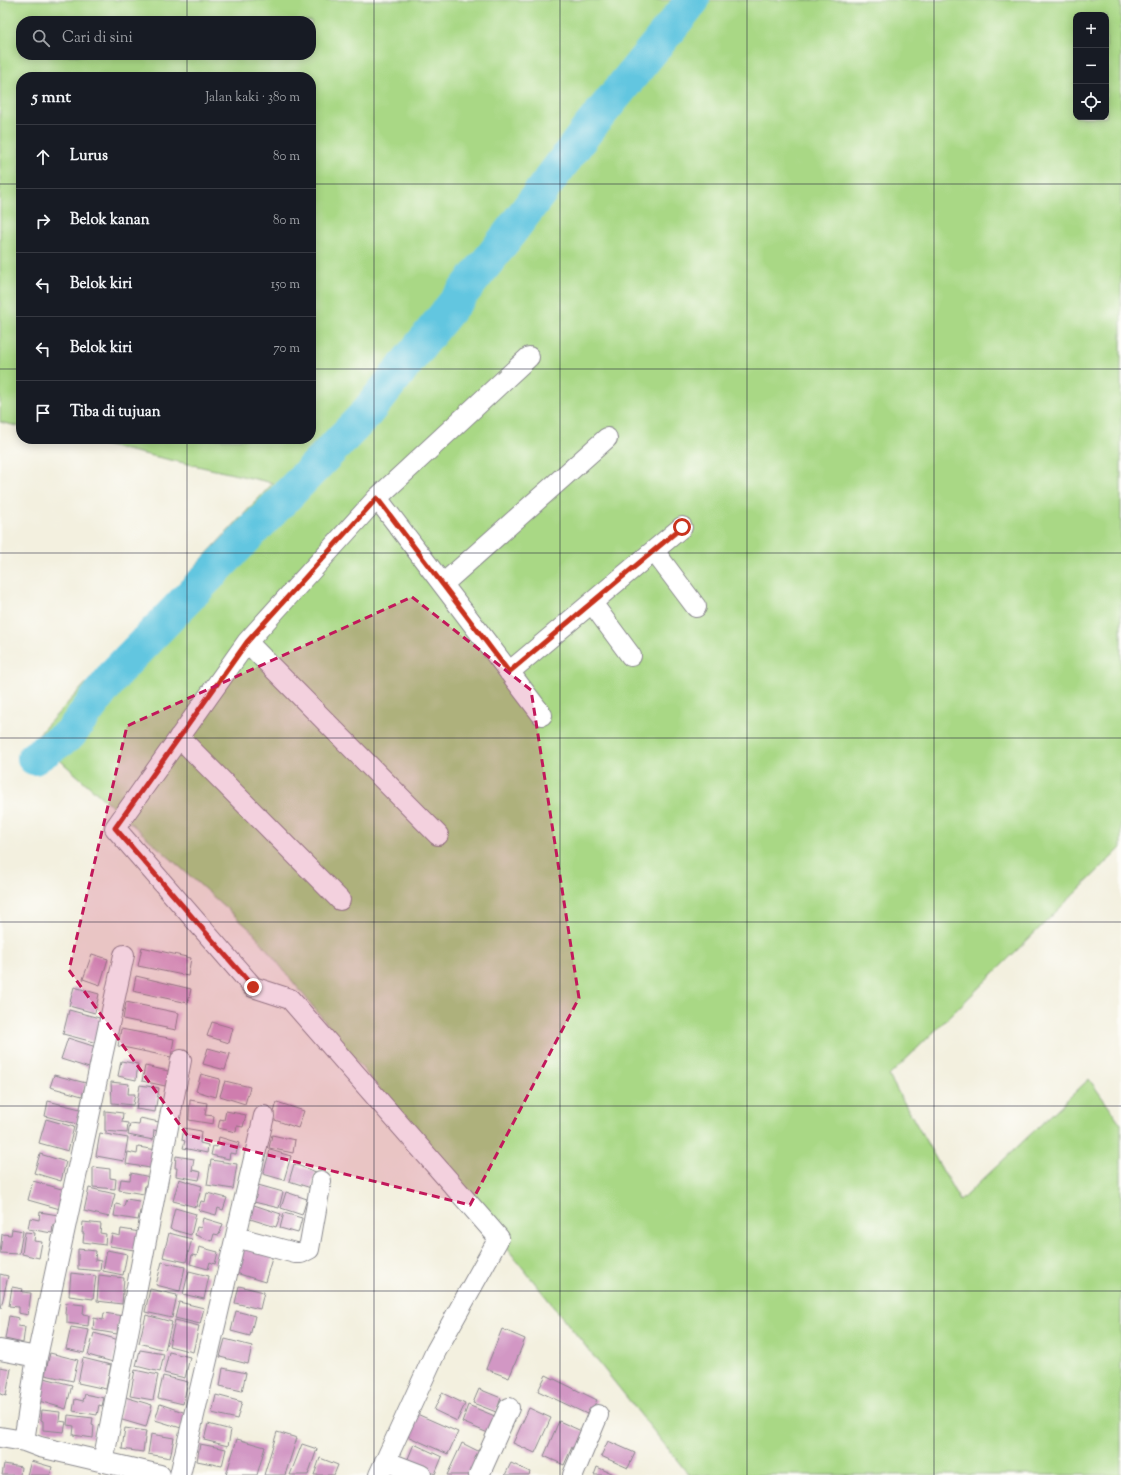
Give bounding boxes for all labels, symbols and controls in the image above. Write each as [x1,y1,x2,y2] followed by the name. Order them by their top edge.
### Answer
[1073,12,1109,120] map controls
[1073,12,1109,48] button: +
[16,16,316,60] search box
[30,27,52,49] icon: search
[62,28,133,49] text: Cari di sini
[1073,48,1109,84] button: −
[1073,84,1109,120] button: locate
[32,86,71,110] text: 5 mnt
[205,89,300,107] text: Jalan kaki · 380 m
[32,146,54,168] icon: ahead
[70,146,108,167] text: Lurus
[273,148,300,166] text: 80 m
[32,210,54,232] icon: right
[70,210,150,231] text: Belok kanan
[273,212,300,230] text: 80 m
[32,274,54,296] icon: left
[70,274,132,295] text: Belok kiri
[271,276,300,294] text: 150 m
[32,338,54,360] icon: left
[70,338,132,359] text: Belok kiri
[273,340,300,358] text: 70 m
[32,402,54,424] icon: arrive
[70,402,161,423] text: Tiba di tujuan
[673,518,691,536] route start
[244,978,262,996] route end

